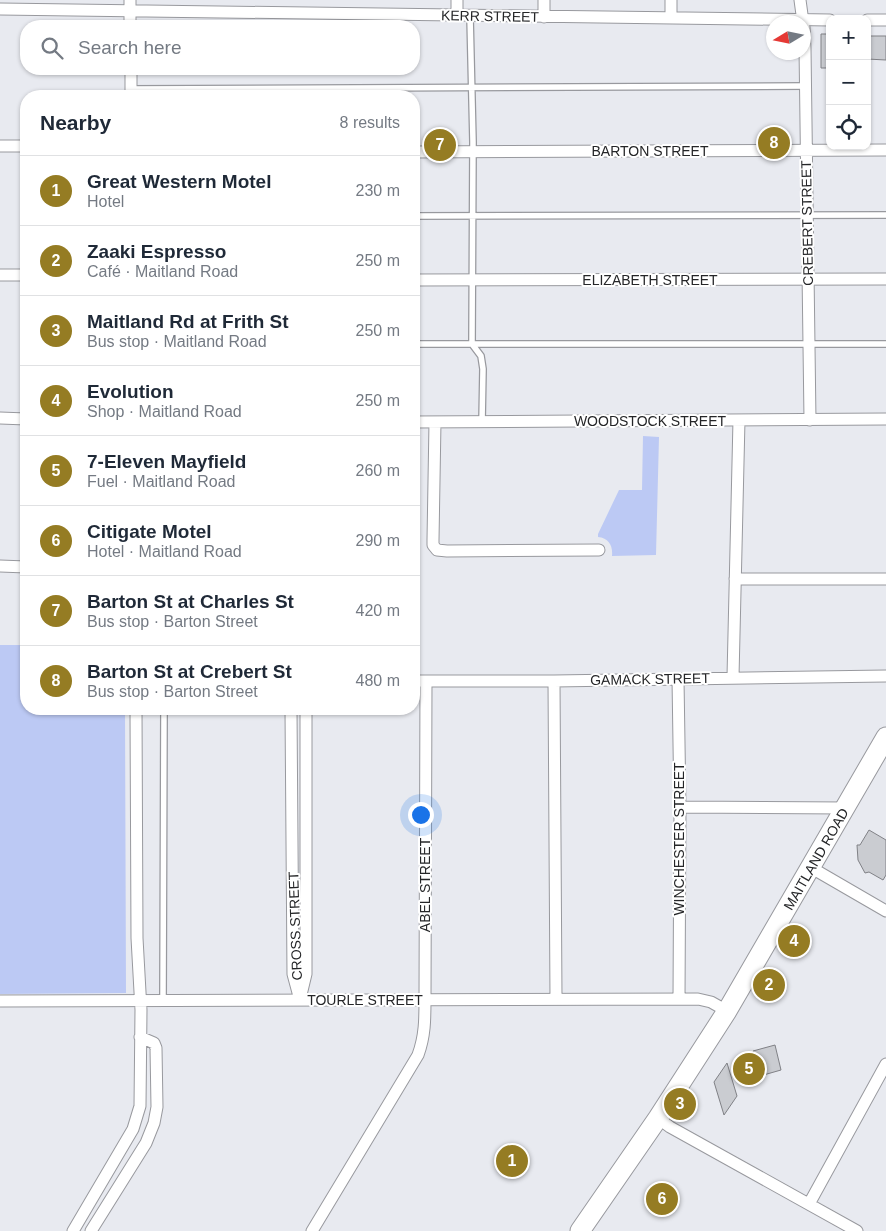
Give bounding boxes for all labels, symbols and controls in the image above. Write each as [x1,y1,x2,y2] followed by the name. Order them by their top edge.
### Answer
[441,7,540,25] street label: KERR STREET
[766,15,811,60] north arrow
[826,15,871,150] map controls
[826,15,871,60] button: +
[20,20,420,75] search box
[38,34,66,62] icon: search
[78,37,182,58] text: Search here
[826,60,871,105] button: −
[826,105,871,150] button: locate
[40,111,111,134] text: Nearby
[340,114,400,131] text: 8 results
[758,124,790,162] pin: 8
[424,126,456,164] pin: 7
[592,143,709,159] street label: BARTON STREET
[798,160,816,286] street label: CREBERT STREET
[87,171,271,192] text: Great Western Motel
[52,182,60,199] text: 1
[356,182,400,199] text: 230 m
[87,193,124,210] text: Hotel
[87,241,226,262] text: Zaaki Espresso
[52,252,60,269] text: 2
[356,252,400,269] text: 250 m
[87,263,238,280] text: Café · Maitland Road
[582,272,718,288] street label: ELIZABETH STREET
[87,311,289,332] text: Maitland Rd at Frith St
[52,322,60,339] text: 3
[356,322,400,339] text: 250 m
[87,333,267,350] text: Bus stop · Maitland Road
[87,381,174,402] text: Evolution
[52,392,60,409] text: 4
[356,392,400,409] text: 250 m
[87,403,242,420] text: Shop · Maitland Road
[574,413,727,429] street label: WOODSTOCK STREET
[87,451,246,472] text: 7-Eleven Mayfield
[52,462,60,479] text: 5
[356,462,400,479] text: 260 m
[87,473,236,490] text: Fuel · Maitland Road
[87,521,212,542] text: Citigate Motel
[52,532,60,549] text: 6
[356,532,400,549] text: 290 m
[87,543,242,560] text: Hotel · Maitland Road
[87,591,294,612] text: Barton St at Charles St
[52,602,60,619] text: 7
[356,602,400,619] text: 420 m
[87,613,258,630] text: Bus stop · Barton Street
[87,661,292,682] text: Barton St at Crebert St
[590,670,710,688] street label: GAMACK STREET
[52,672,60,689] text: 8
[356,672,400,689] text: 480 m
[87,683,258,700] text: Bus stop · Barton Street
[671,762,687,916] street label: WINCHESTER STREET
[408,802,434,828] your location
[780,805,852,913] street label: MAITLAND ROAD
[417,837,433,932] street label: ABEL STREET
[285,871,305,981] street label: CROSS STREET
[778,922,810,960] pin: 4
[753,966,785,1004] pin: 2
[307,992,423,1008] street label: TOURLE STREET
[733,1050,765,1088] pin: 5
[664,1085,696,1123] pin: 3
[496,1142,528,1180] pin: 1
[646,1180,678,1218] pin: 6

